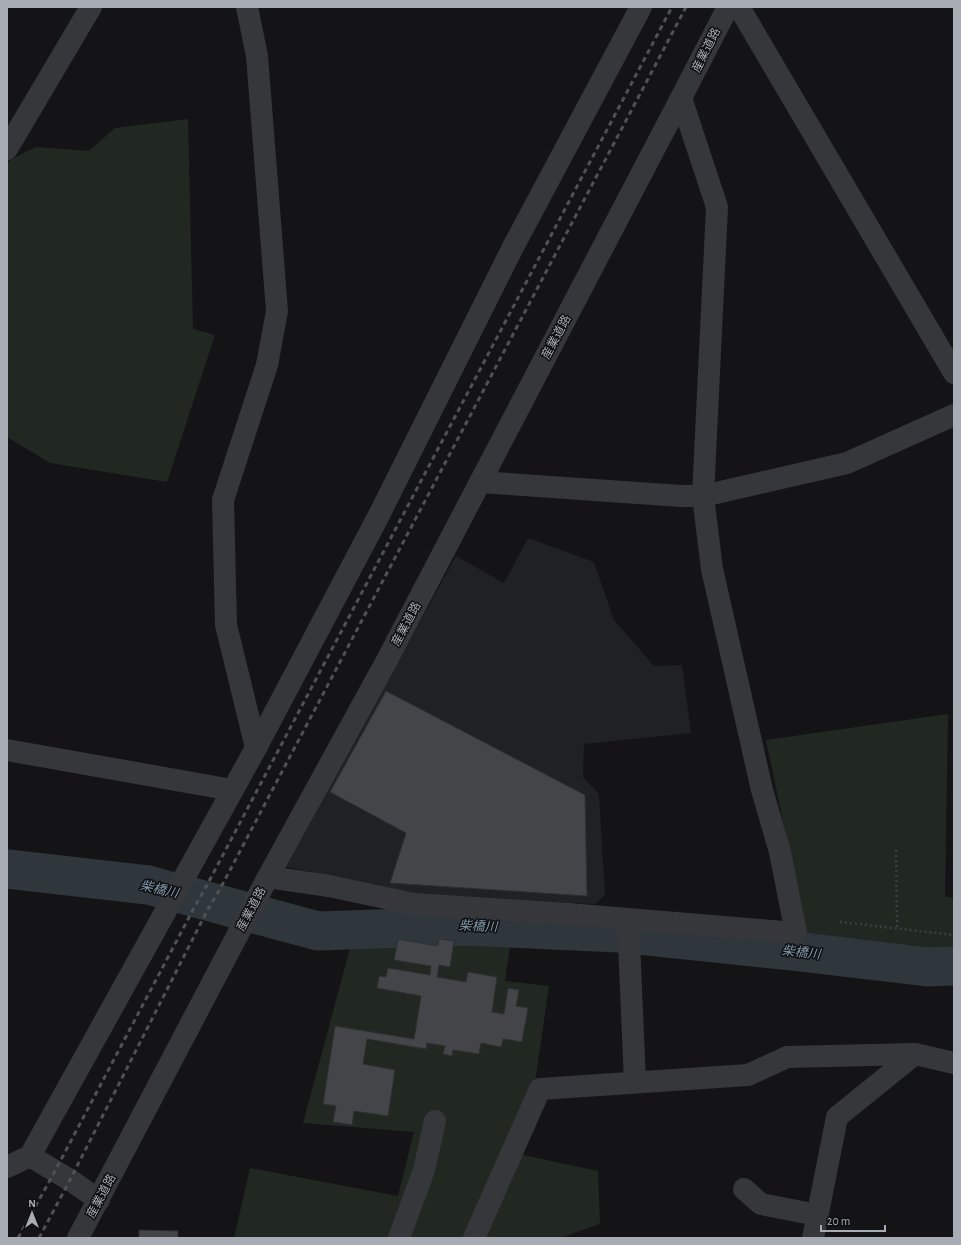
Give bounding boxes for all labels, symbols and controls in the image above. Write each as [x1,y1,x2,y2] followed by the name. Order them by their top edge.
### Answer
[689,25,722,74] street label: 産業道路
[539,313,573,361] street label: 産業道路
[389,600,423,648] street label: 産業道路
[139,878,182,901] water label: 柴橋川
[234,885,268,933] street label: 産業道路
[458,919,500,934] water label: 柴橋川
[781,944,823,962] water label: 柴橋川
[84,1172,118,1220] street label: 産業道路
[12,1193,52,1233] north arrow
[28,1198,36,1209] text: N
[821,1207,885,1233] scale bar
[827,1215,850,1227] text: 20 m

